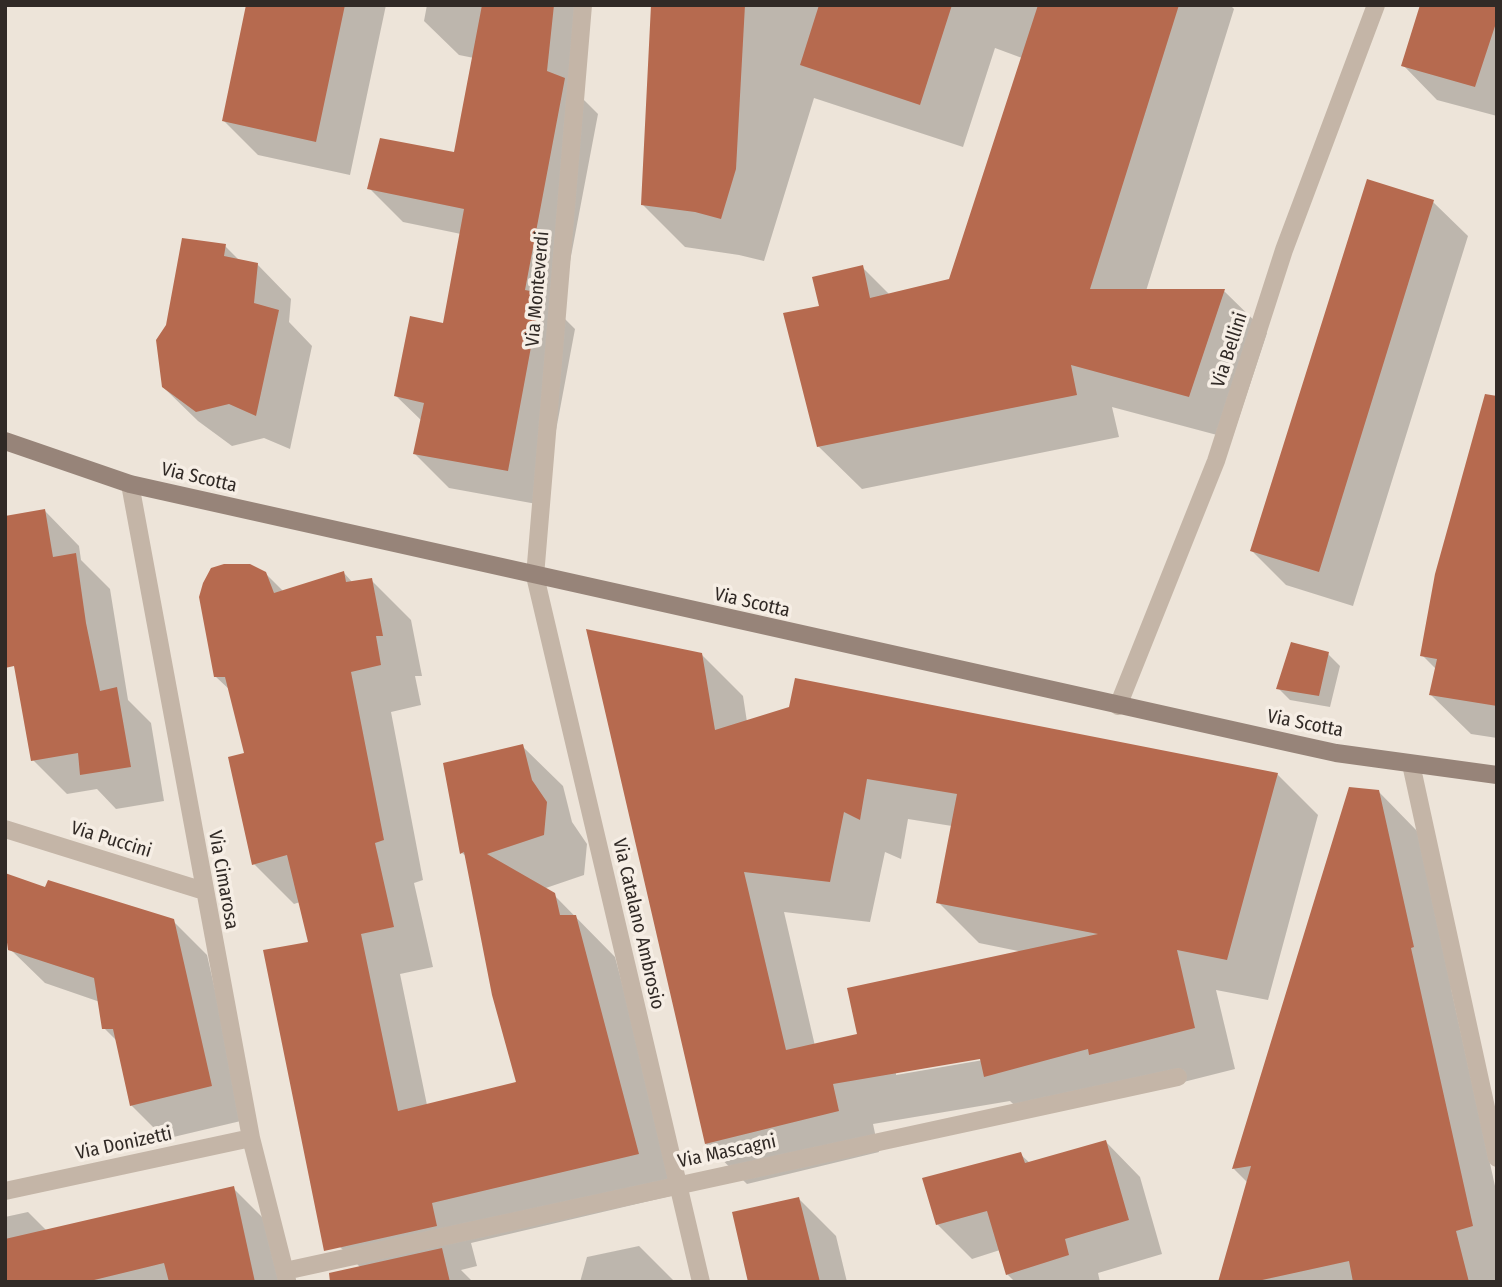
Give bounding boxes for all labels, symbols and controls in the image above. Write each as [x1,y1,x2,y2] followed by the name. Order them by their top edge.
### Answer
[522,230,554,348] street label: Via Monteverdi
[1207,310,1253,390] street label: Via Bellini
[159,458,239,498] street label: Via Scotta
[712,583,792,623] street label: Via Scotta
[1265,705,1345,743] street label: Via Scotta
[68,817,154,863] street label: Via Puccini
[203,829,243,931] street label: Via Cimarosa
[607,836,669,1012] street label: Via Catalano Ambrosio
[74,1123,174,1165] street label: Via Donizetti
[676,1130,778,1174] street label: Via Mascagni

